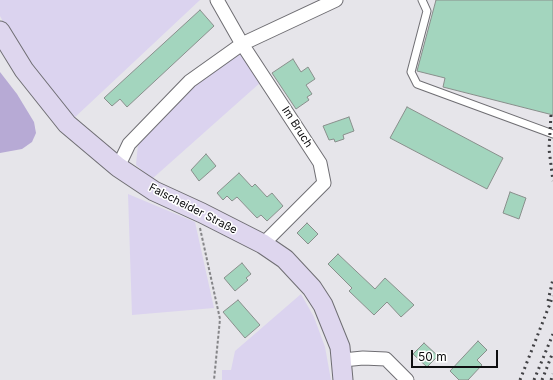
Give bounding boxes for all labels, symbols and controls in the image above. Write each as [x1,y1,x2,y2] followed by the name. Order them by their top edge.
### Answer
[279,104,315,150] street label: Im Bruch
[147,181,239,237] street label: Falscheider Straße
[413,342,500,368] scale bar
[418,349,447,364] text: 50 m

